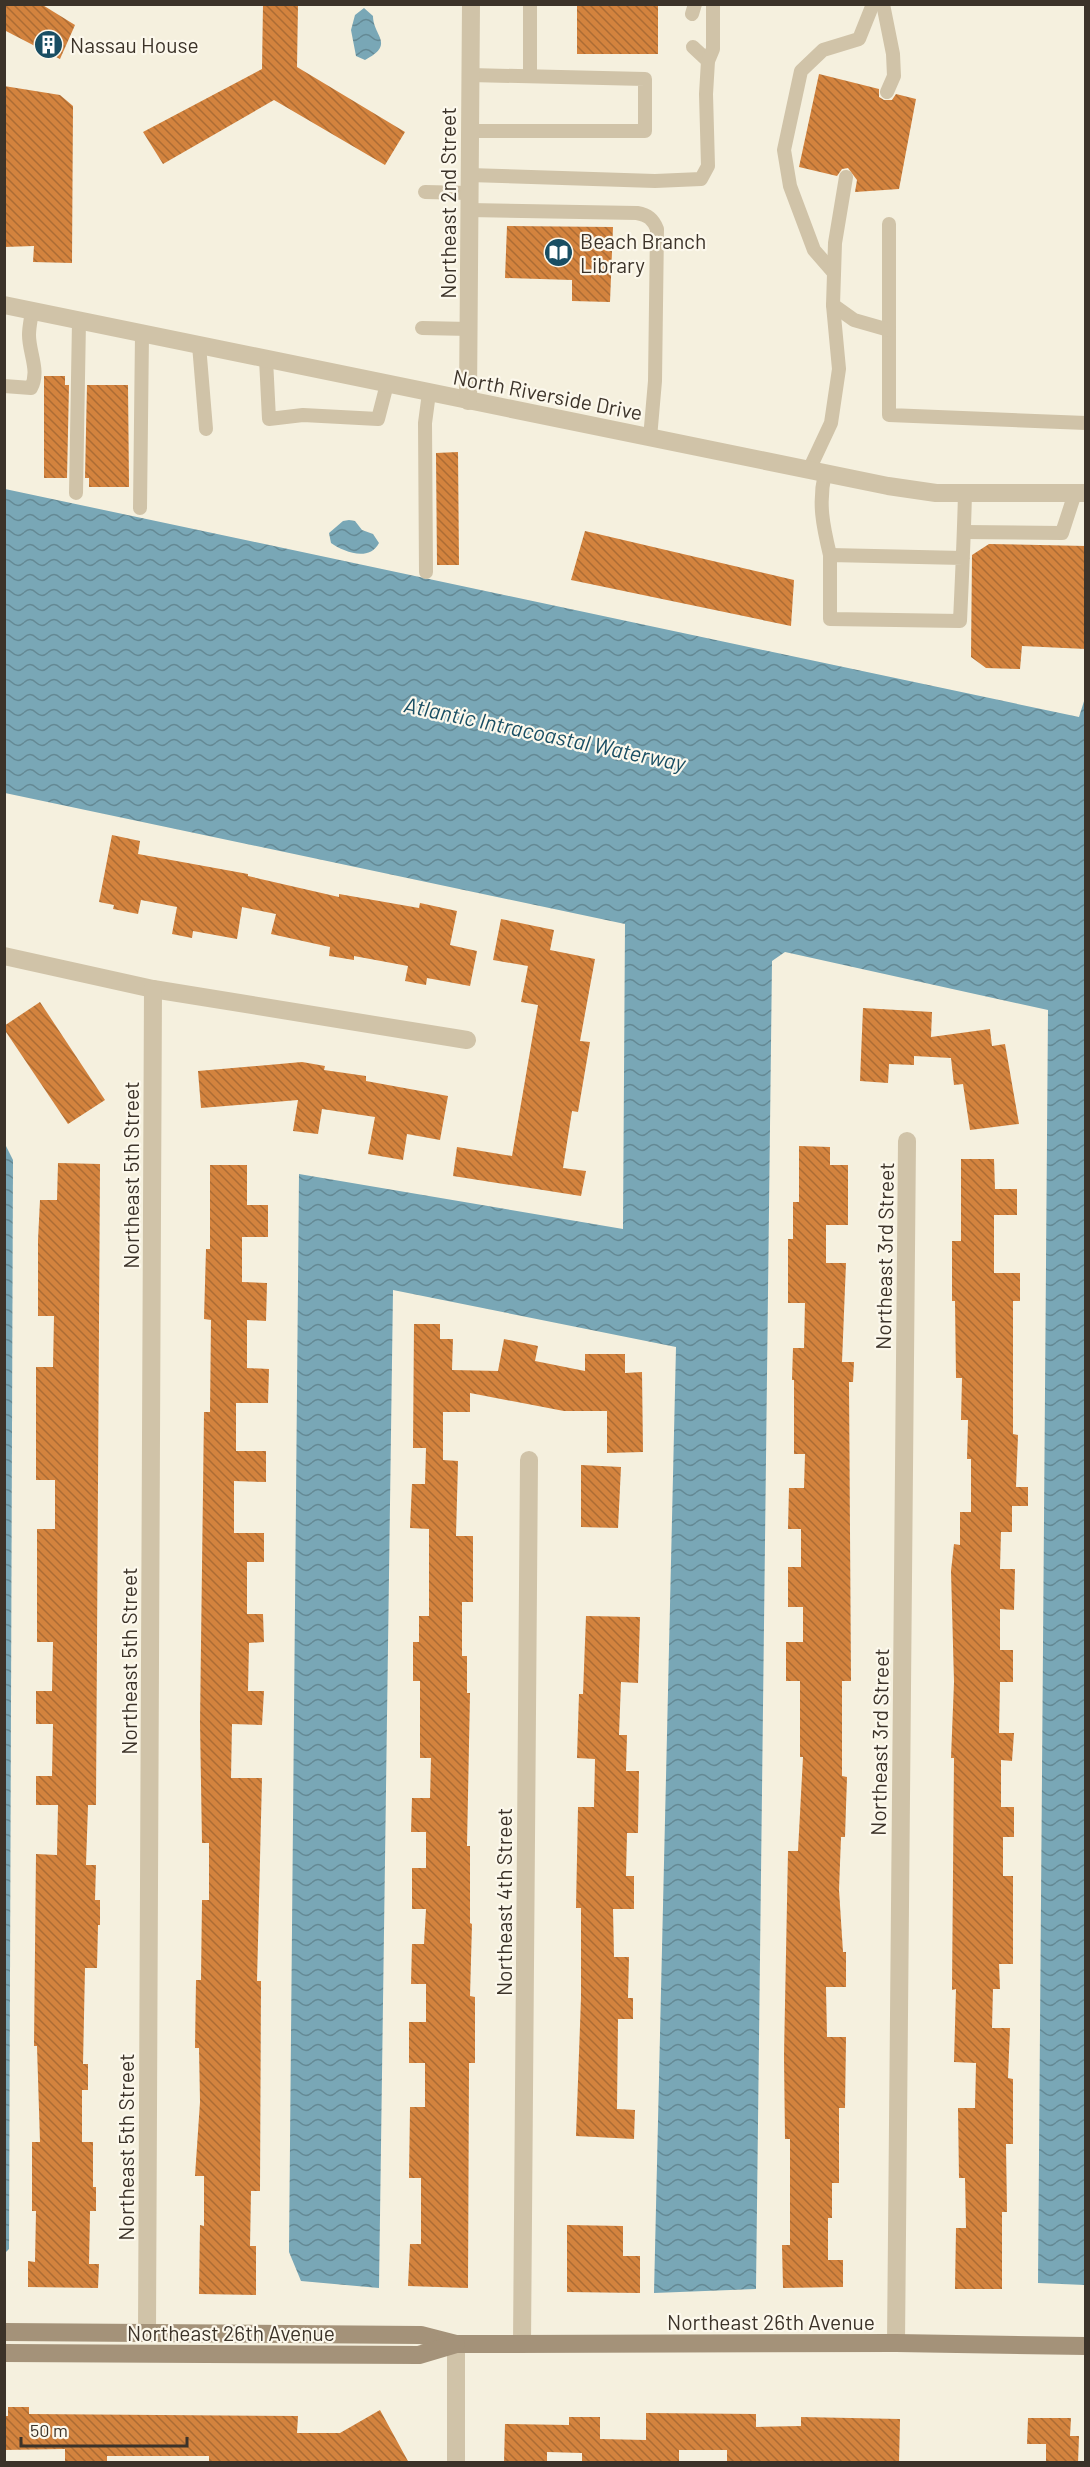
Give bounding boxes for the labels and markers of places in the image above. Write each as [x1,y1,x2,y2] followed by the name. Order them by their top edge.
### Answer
[33,28,65,60] building icon: Nassau House
[70,32,199,57] place label: Nassau House
[580,228,706,277] place label: Beach Branch Library
[543,236,575,268] library icon: Beach Branch Library

